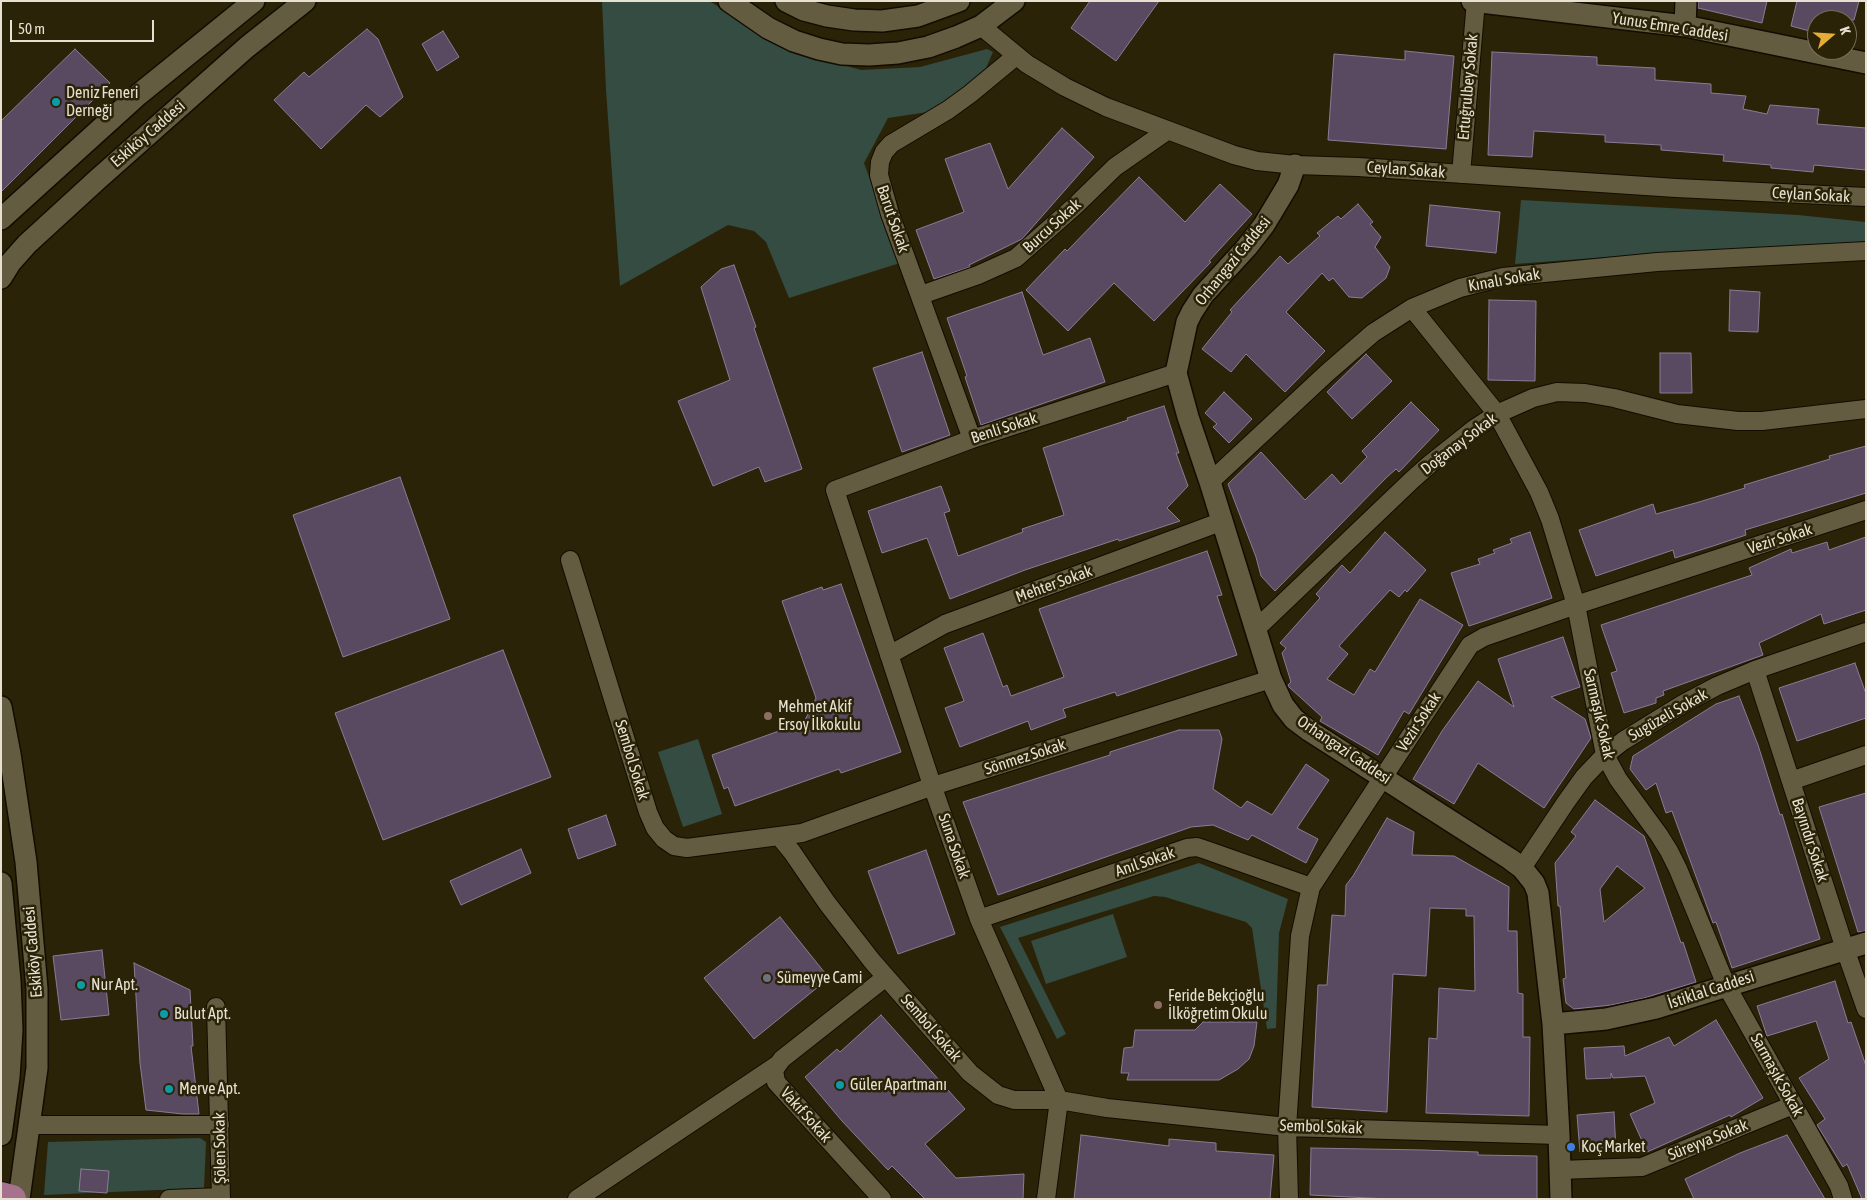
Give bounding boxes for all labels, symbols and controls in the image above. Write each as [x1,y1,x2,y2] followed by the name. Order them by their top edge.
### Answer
[1611,8,1729,46] street label: Yunus Emre Caddesi
[12,10,156,42] scale bar
[1807,10,1857,60] north arrow
[18,20,45,37] text: 50 m
[1837,25,1854,36] text: K
[1454,33,1482,141] street label: Ertuğrulbey Sokak
[66,83,138,121] place label: Deniz Feneri Derneği
[50,96,62,108] marker: Deniz Feneri Derneği
[107,97,189,171] street label: Eskiköy Caddesi
[1366,158,1446,182] street label: Ceylan Sokak
[873,183,913,255] street label: Barut Sokak
[1771,183,1851,207] street label: Ceylan Sokak
[1019,195,1085,257] street label: Burcu Sokak
[1191,213,1275,309] street label: Orhangazi Caddesi
[1467,264,1541,296] street label: Kınalı Sokak
[968,408,1040,448] street label: Benli Sokak
[1417,409,1501,479] street label: Doğanay Sokak
[1745,520,1815,558] street label: Vezir Sokak
[1013,561,1095,607] street label: Mehter Sokak
[1579,667,1619,761] street label: Sarmaşık Sokak
[1625,685,1711,745] street label: Sugüzeli Sokak
[1393,689,1445,755] street label: Vezir Sokak
[778,697,861,735] place label: Mehmet Akif Ersoy İlkokulu
[762,710,774,722] marker: Mehmet Akif Ersoy İlkokulu
[1293,712,1395,788] street label: Orhangazi Caddesi
[611,718,653,802] street label: Sembol Sokak
[982,735,1068,779] street label: Sönmez Sokak
[1787,796,1833,884] street label: Bayındır Sokak
[934,811,974,881] street label: Suna Sokak
[1113,843,1177,881] street label: Anıl Sokak
[19,905,47,999] street label: Eskiköy Caddesi
[1665,967,1757,1013] street label: İstiklal Caddesi
[777,968,862,988] place label: Sümeyye Cami
[761,972,773,984] marker: Sümeyye Cami
[91,975,138,995] place label: Nur Apt.
[75,979,87,991] marker: Nur Apt.
[1168,986,1268,1024] place label: Feride Bekçioğlu İlköğretim Okulu
[897,990,965,1066] street label: Sembol Sokak
[1152,999,1164,1011] marker: Feride Bekçioğlu İlköğretim Okulu
[174,1004,231,1024] place label: Bulut Apt.
[158,1008,170,1020] marker: Bulut Apt.
[1746,1030,1808,1120] street label: Sarmaşık Sokak
[850,1075,947,1095] place label: Güler Apartmanı
[179,1079,240,1099] place label: Merve Apt.
[834,1079,846,1091] marker: Güler Apartmanı
[163,1083,175,1095] marker: Merve Apt.
[776,1084,836,1146] street label: Vakıf Sokak
[210,1112,230,1184] street label: Şölen Sokak
[1665,1115,1751,1165] street label: Süreyya Sokak
[1279,1116,1363,1138] street label: Sembol Sokak
[1581,1137,1646,1157] place label: Koç Market
[1565,1141,1577,1153] marker: Koç Market

